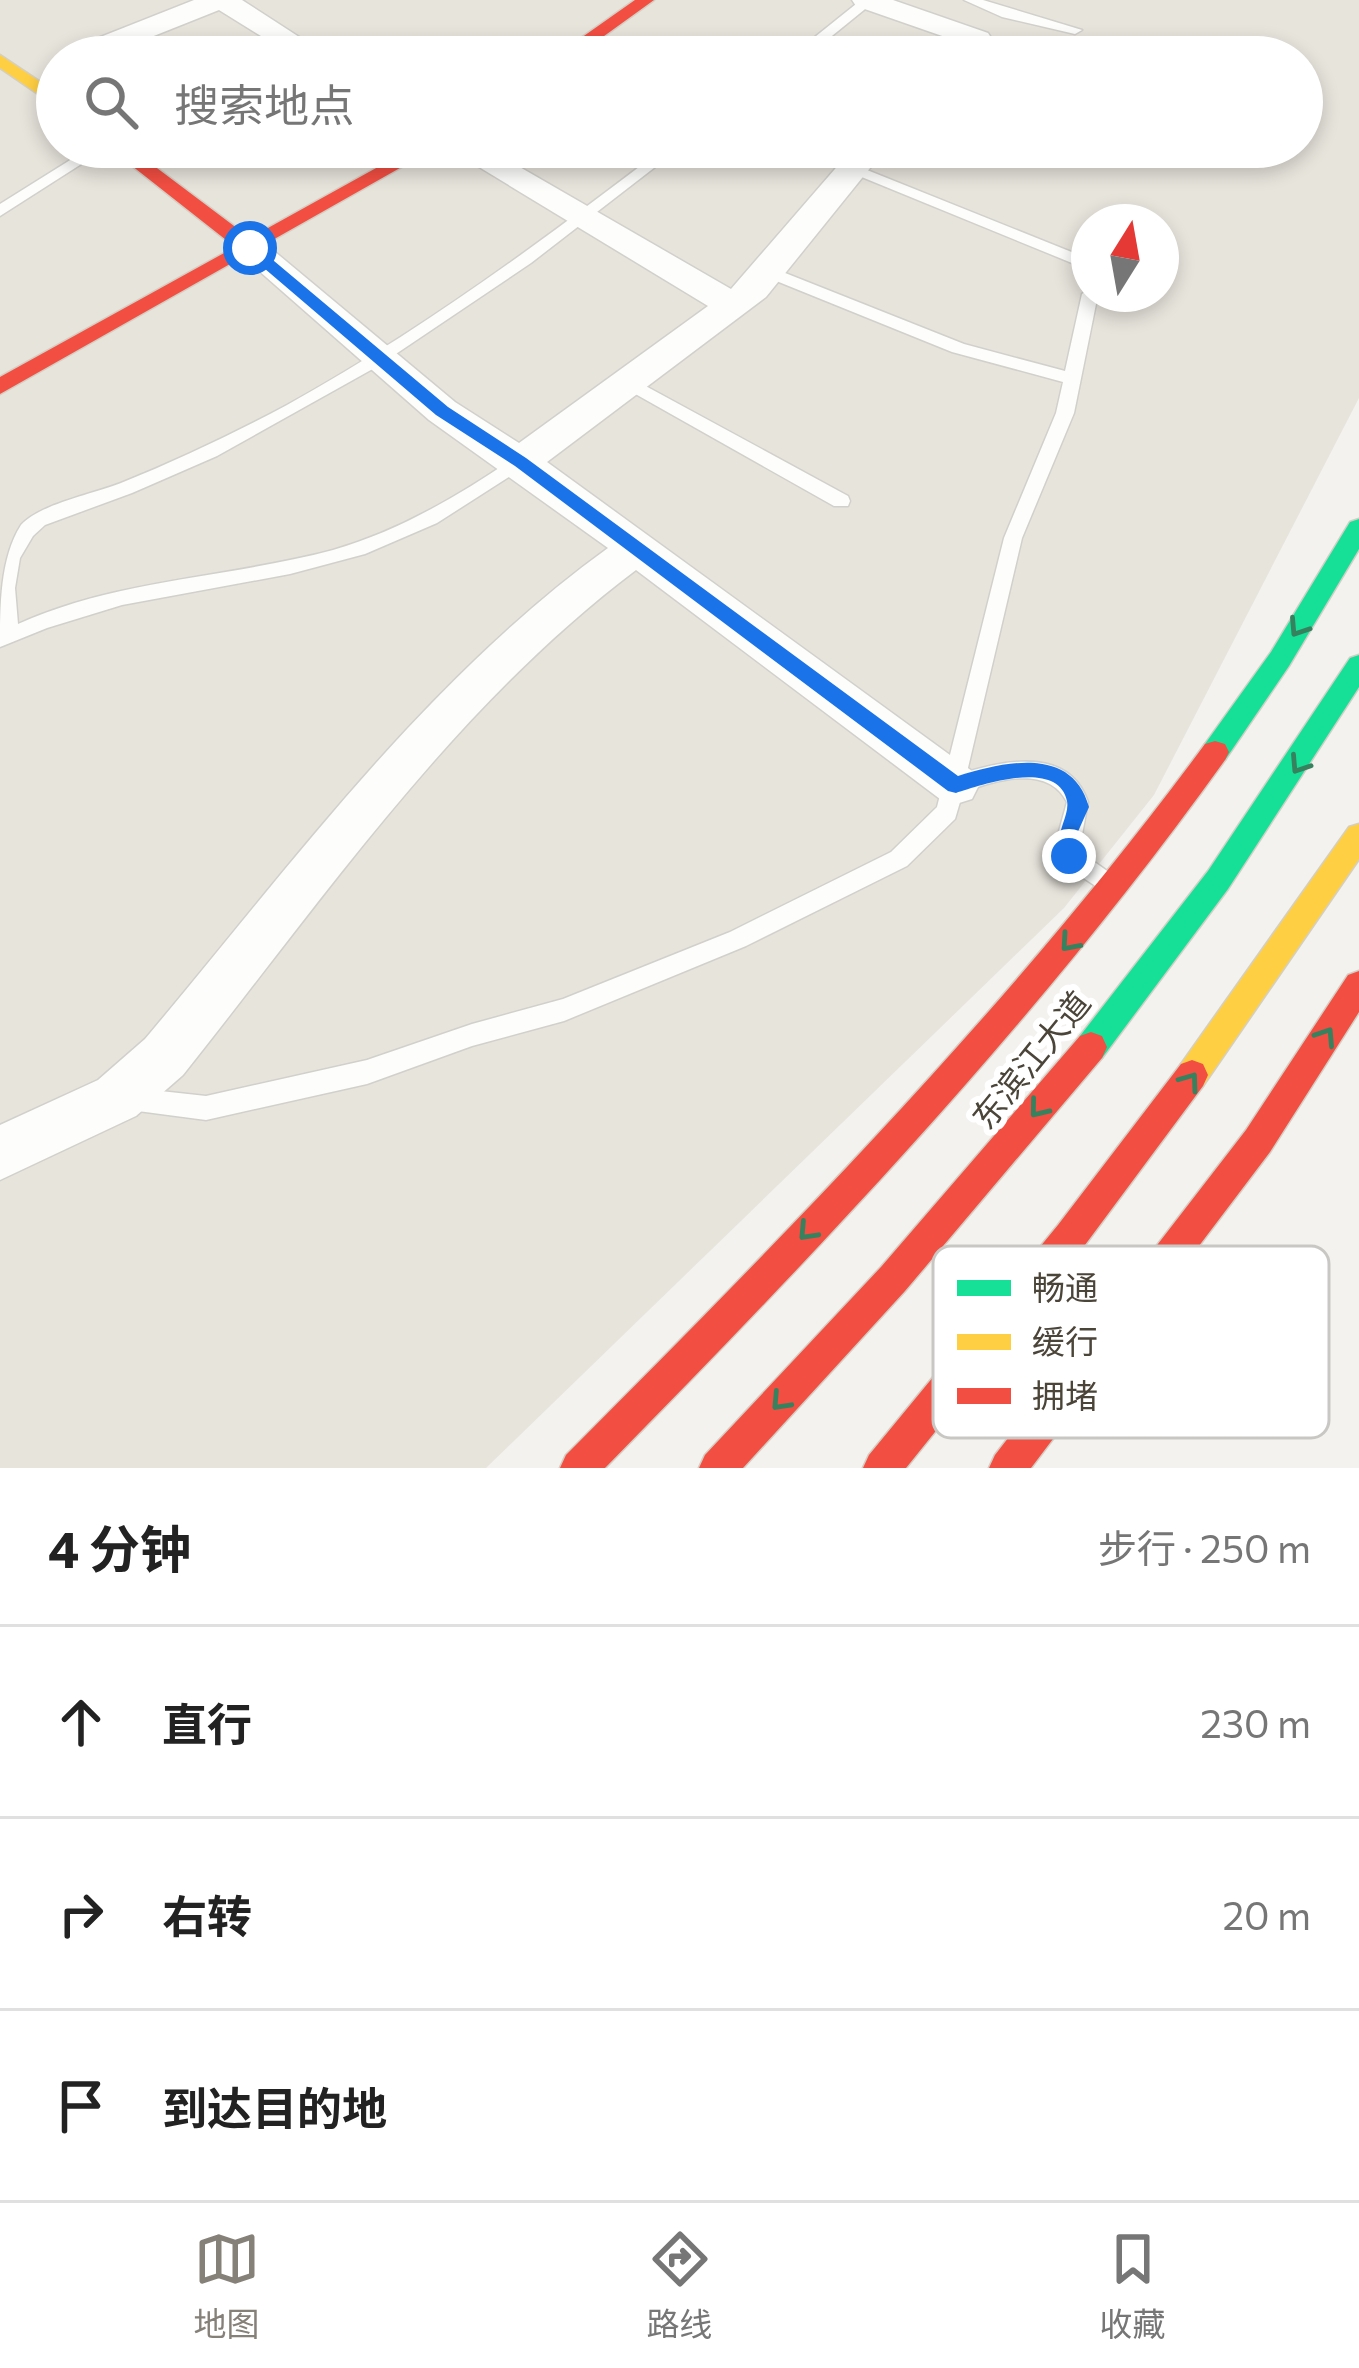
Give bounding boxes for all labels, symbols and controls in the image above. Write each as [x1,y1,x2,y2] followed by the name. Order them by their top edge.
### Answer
[36,36,1323,168] search box
[78,69,144,135] icon: search
[174,76,354,131] text: 搜索地点
[1071,204,1179,312] north arrow
[223,221,277,275] route start
[1291,615,1313,637] one-way arrow
[1291,752,1313,774] one-way arrow
[1042,829,1096,883] route end
[1061,929,1083,951] one-way arrow
[962,982,1098,1136] street label: 东滨江大道
[1312,1027,1334,1049] one-way arrow
[1175,1072,1197,1094] one-way arrow
[1031,1096,1052,1118] one-way arrow
[800,1219,822,1240] one-way arrow
[933,1246,1329,1438] legend
[1032,1266,1098,1307] text: 畅通
[1032,1320,1098,1361] text: 缓行
[1032,1374,1098,1415] text: 拥堵
[773,1388,795,1410] one-way arrow
[48,1516,191,1579] text: 4 分钟
[1098,1523,1311,1571] text: 步行 · 250 m
[48,1689,114,1755] icon: ahead
[162,1695,252,1750] text: 直行
[1200,1698,1311,1746] text: 230 m
[48,1881,114,1947] icon: right
[162,1887,252,1942] text: 右转
[1223,1890,1311,1938] text: 20 m
[48,2073,114,2139] icon: arrive
[162,2079,387,2134] text: 到达目的地
[194,2226,260,2346] tab: 地图
[647,2226,713,2346] tab: 路线
[1100,2226,1166,2346] tab: 收藏

